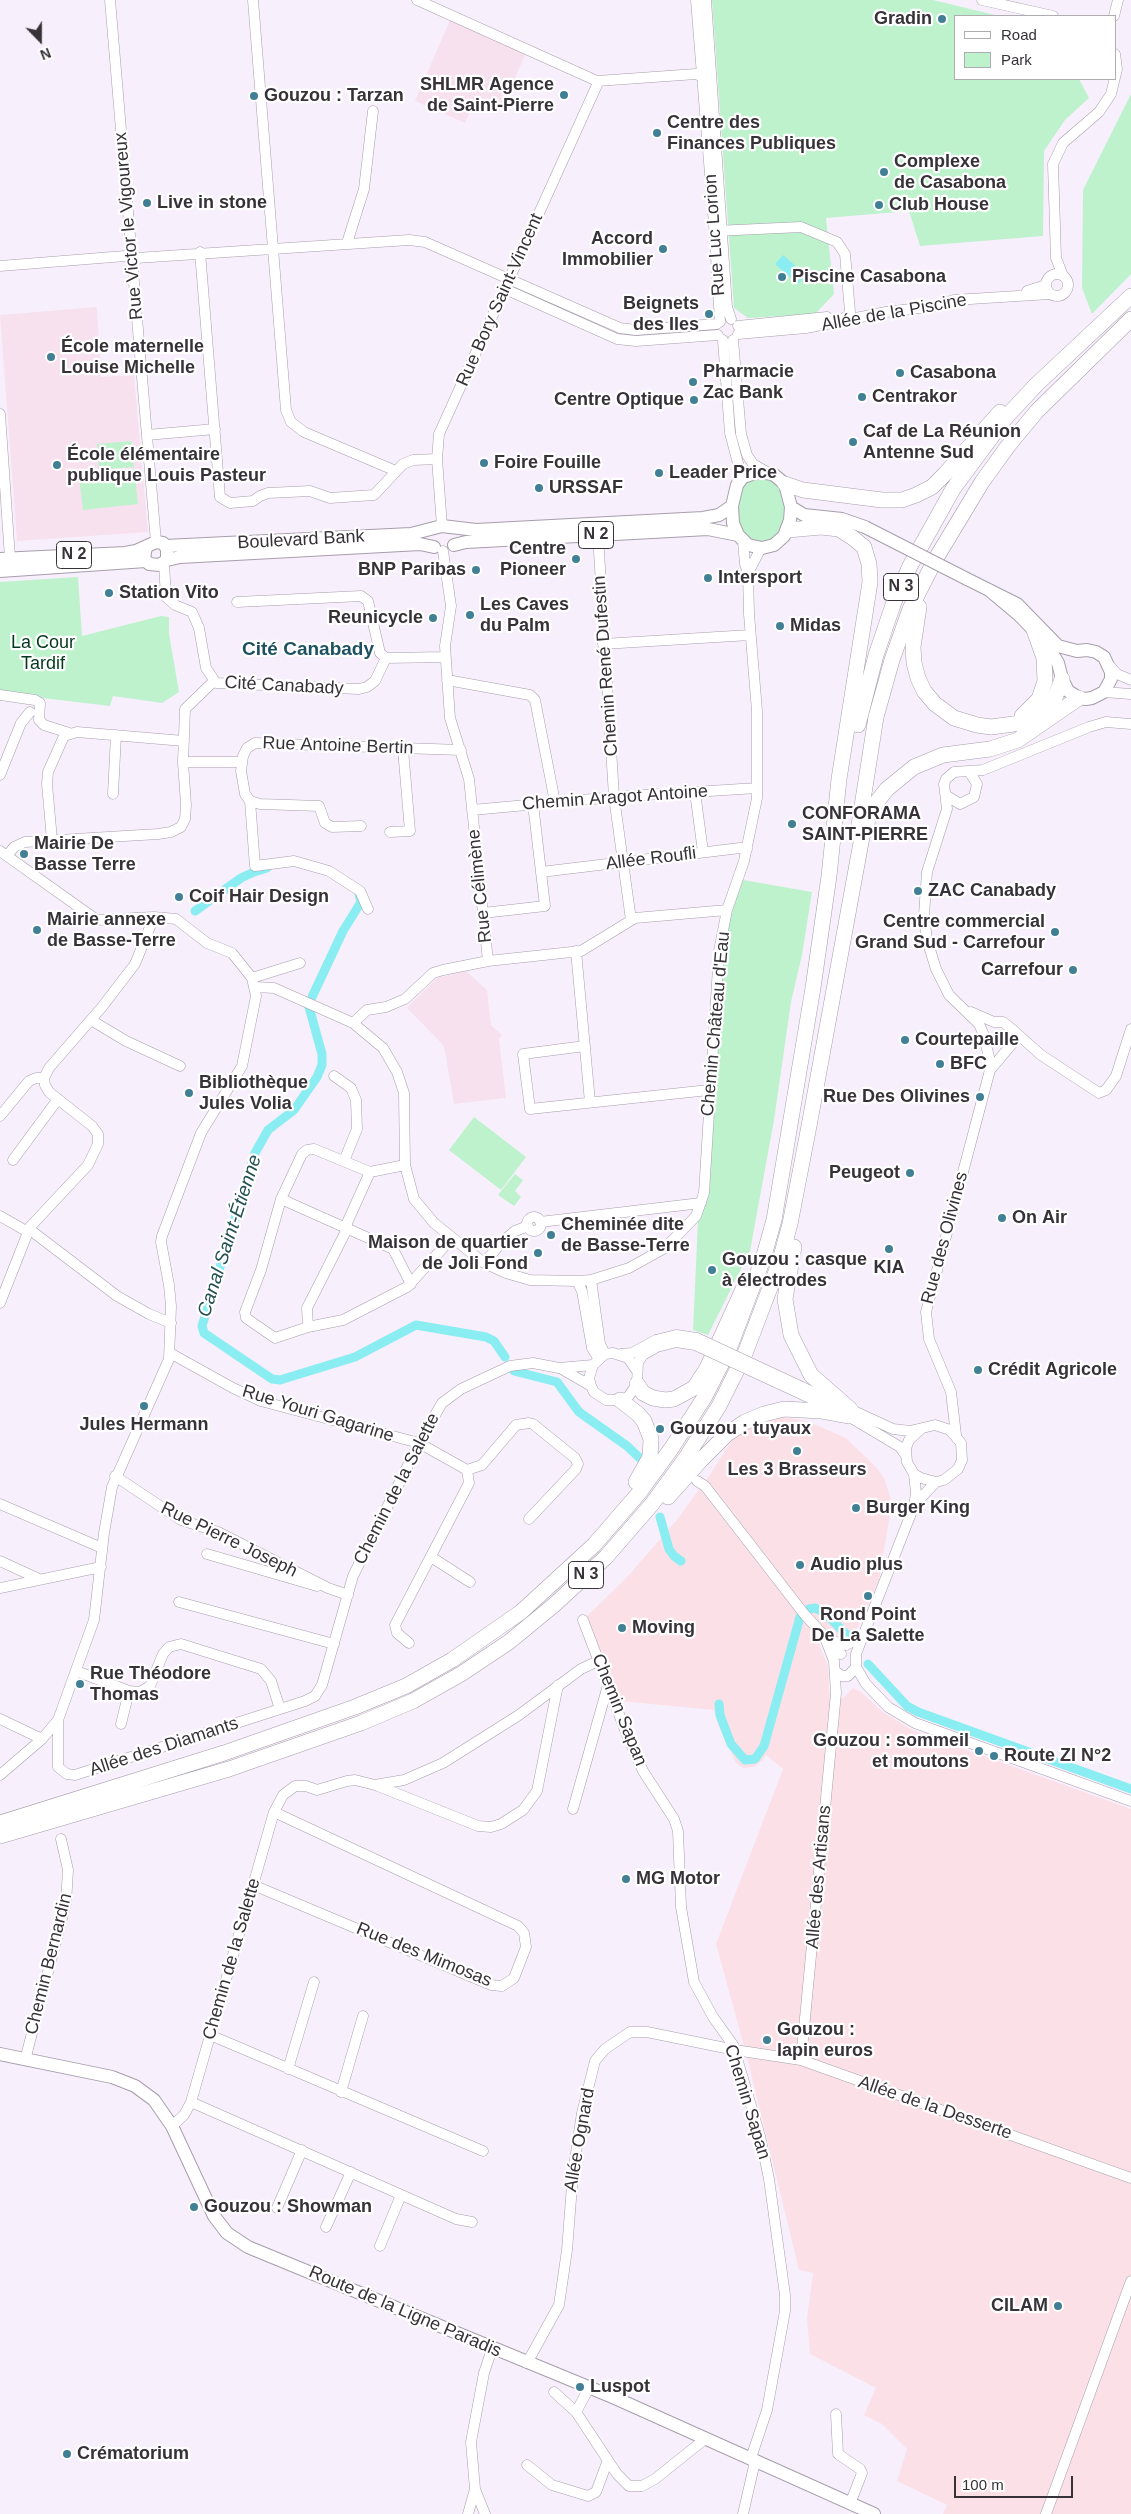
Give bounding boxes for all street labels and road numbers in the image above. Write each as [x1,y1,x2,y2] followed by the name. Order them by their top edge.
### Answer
[110,131,148,321] street label: Rue Victor le Vigoureux
[700,173,730,297] street label: Rue Luc Lorion
[452,210,548,390] street label: Rue Bory Saint-Vincent
[820,290,968,336] street label: Allée de la Piscine
[578,522,614,548] road number: N 2
[237,526,365,554] street label: Boulevard Bank
[56,542,92,568] road number: N 2
[884,574,918,600] road number: N 3
[589,575,623,757] street label: Chemin René Dufestin
[224,672,344,700] street label: Cité Canabady
[262,733,414,759] street label: Rue Antoine Bertin
[521,781,709,815] street label: Chemin Aragot Antoine
[463,828,497,944] street label: Rue Célimène
[605,843,697,875] street label: Allée Roufli
[697,931,735,1117] street label: Chemin Château d'Eau
[917,1169,973,1307] street label: Rue des Olivines
[240,1381,396,1447] street label: Rue Youri Gagarine
[349,1410,445,1568] street label: Chemin de la Salette
[157,1498,301,1582] street label: Rue Pierre Joseph
[568,1562,604,1588] road number: N 3
[587,1651,651,1769] street label: Chemin Sapan
[87,1713,241,1781] street label: Allée des Diamants
[802,1804,836,1950] street label: Allée des Artisans
[199,1876,265,2042] street label: Chemin de la Salette
[21,1891,77,2037] street label: Chemin Bernardin
[353,1918,495,1992] street label: Rue des Mimosas
[719,2042,775,2162] street label: Chemin Sapan
[855,2072,1015,2144] street label: Allée de la Desserte
[560,2086,600,2194] street label: Allée Ognard
[305,2262,505,2362] street label: Route de la Ligne Paradis

